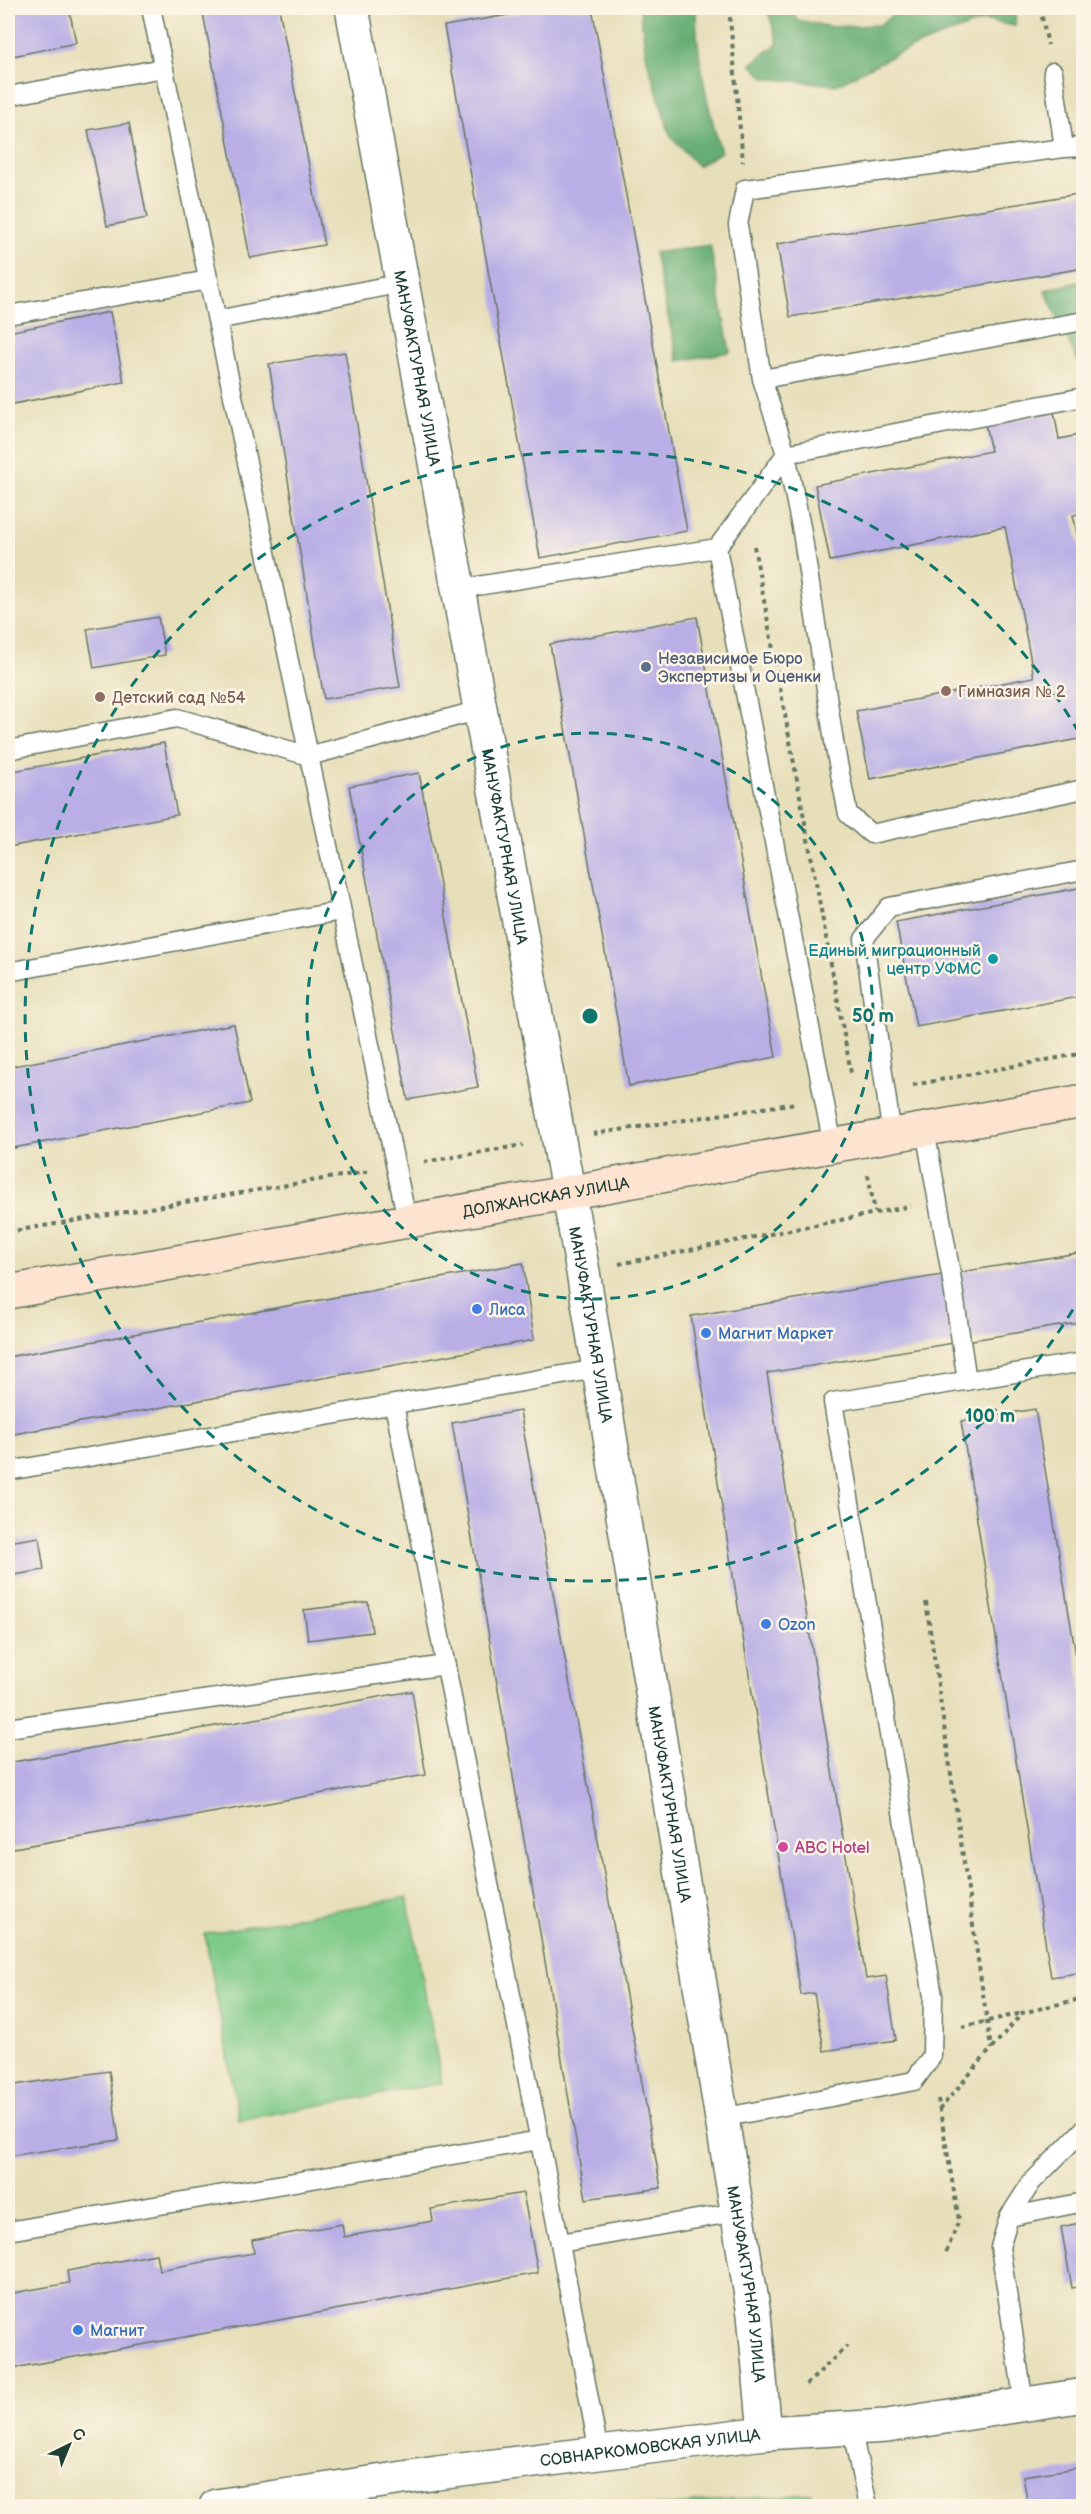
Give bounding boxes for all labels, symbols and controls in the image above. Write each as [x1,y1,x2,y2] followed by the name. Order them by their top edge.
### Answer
[389,269,444,468] street label: МАНУФАКТУРНАЯ УЛИЦА
[658,650,821,687] place label: Независимое Бюро Экспертизы и Оценки
[639,660,653,674] marker: Независимое Бюро Экспертизы и Оценки
[958,683,1066,702] place label: Гимназия № 2
[939,684,953,698] marker: Гимназия № 2
[112,689,246,708] place label: Детский сад №54
[93,690,107,704] marker: Детский сад №54
[476,747,531,946] street label: МАНУФАКТУРНАЯ УЛИЦА
[808,942,981,979] place label: Единый миграционный центр УФМС
[986,952,1000,966] marker: Единый миграционный центр УФМС
[580,1006,600,1026] centre of rings
[852,1006,894,1027] text: 50 m
[461,1174,631,1222] street label: ДОЛЖАНСКАЯ УЛИЦА
[564,1225,616,1424] street label: МАНУФАКТУРНАЯ УЛИЦА
[488,1301,526,1320] place label: Лиса
[470,1302,484,1316] marker: Лиса
[718,1325,834,1344] place label: Магнит Маркет
[699,1326,713,1340] marker: Магнит Маркет
[965,1406,1015,1427] text: 100 m
[778,1616,816,1635] place label: Ozon
[759,1617,773,1631] marker: Ozon
[643,1705,694,1904] street label: МАНУФАКТУРНАЯ УЛИЦА
[795,1839,870,1858] place label: ABC Hotel
[776,1840,790,1854] marker: ABC Hotel
[722,2184,768,2384] street label: МАНУФАКТУРНАЯ УЛИЦА
[90,2322,145,2341] place label: Магнит
[71,2323,85,2337] marker: Магнит
[39,2415,99,2475] north arrow
[68,2424,89,2446] text: С
[539,2426,762,2471] street label: СОВНАРКОМОВСКАЯ УЛИЦА

